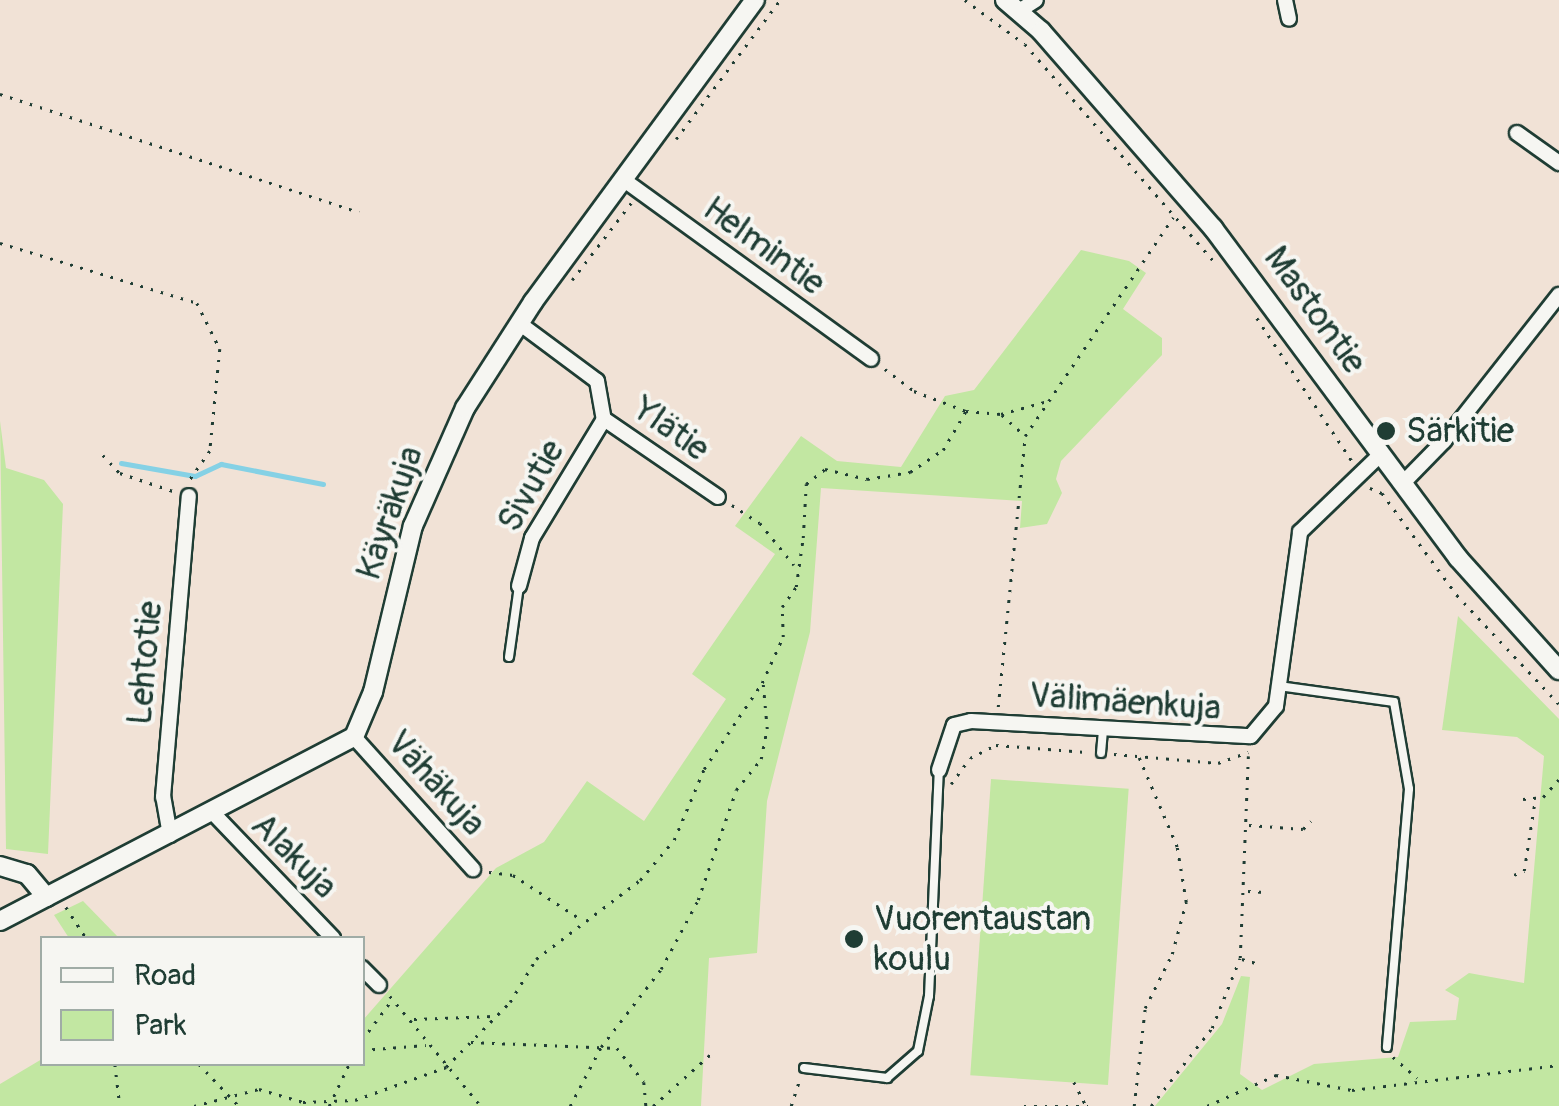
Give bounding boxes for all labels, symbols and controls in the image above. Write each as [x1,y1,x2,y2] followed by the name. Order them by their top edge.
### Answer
[695,188,833,304] street label: Helmintie
[1255,238,1375,382] street label: Mastontie
[625,388,717,470] street label: Ylätie
[1406,410,1514,452] place label: Särkitie
[1375,420,1397,442] marker: Särkitie
[489,433,573,539] street label: Sivutie
[348,441,432,585] street label: Käyräkuja
[119,599,171,727] street label: Lehtotie
[1028,674,1222,730] street label: Välimäenkuja
[378,722,494,844] street label: Vähäkuja
[242,804,346,908] street label: Alakuja
[874,898,1091,980] place label: Vuorentaustan koulu
[843,928,865,950] marker: Vuorentaustan koulu
[40,936,365,1066] legend
[134,957,196,994] text: Road
[134,1007,187,1044] text: Park

